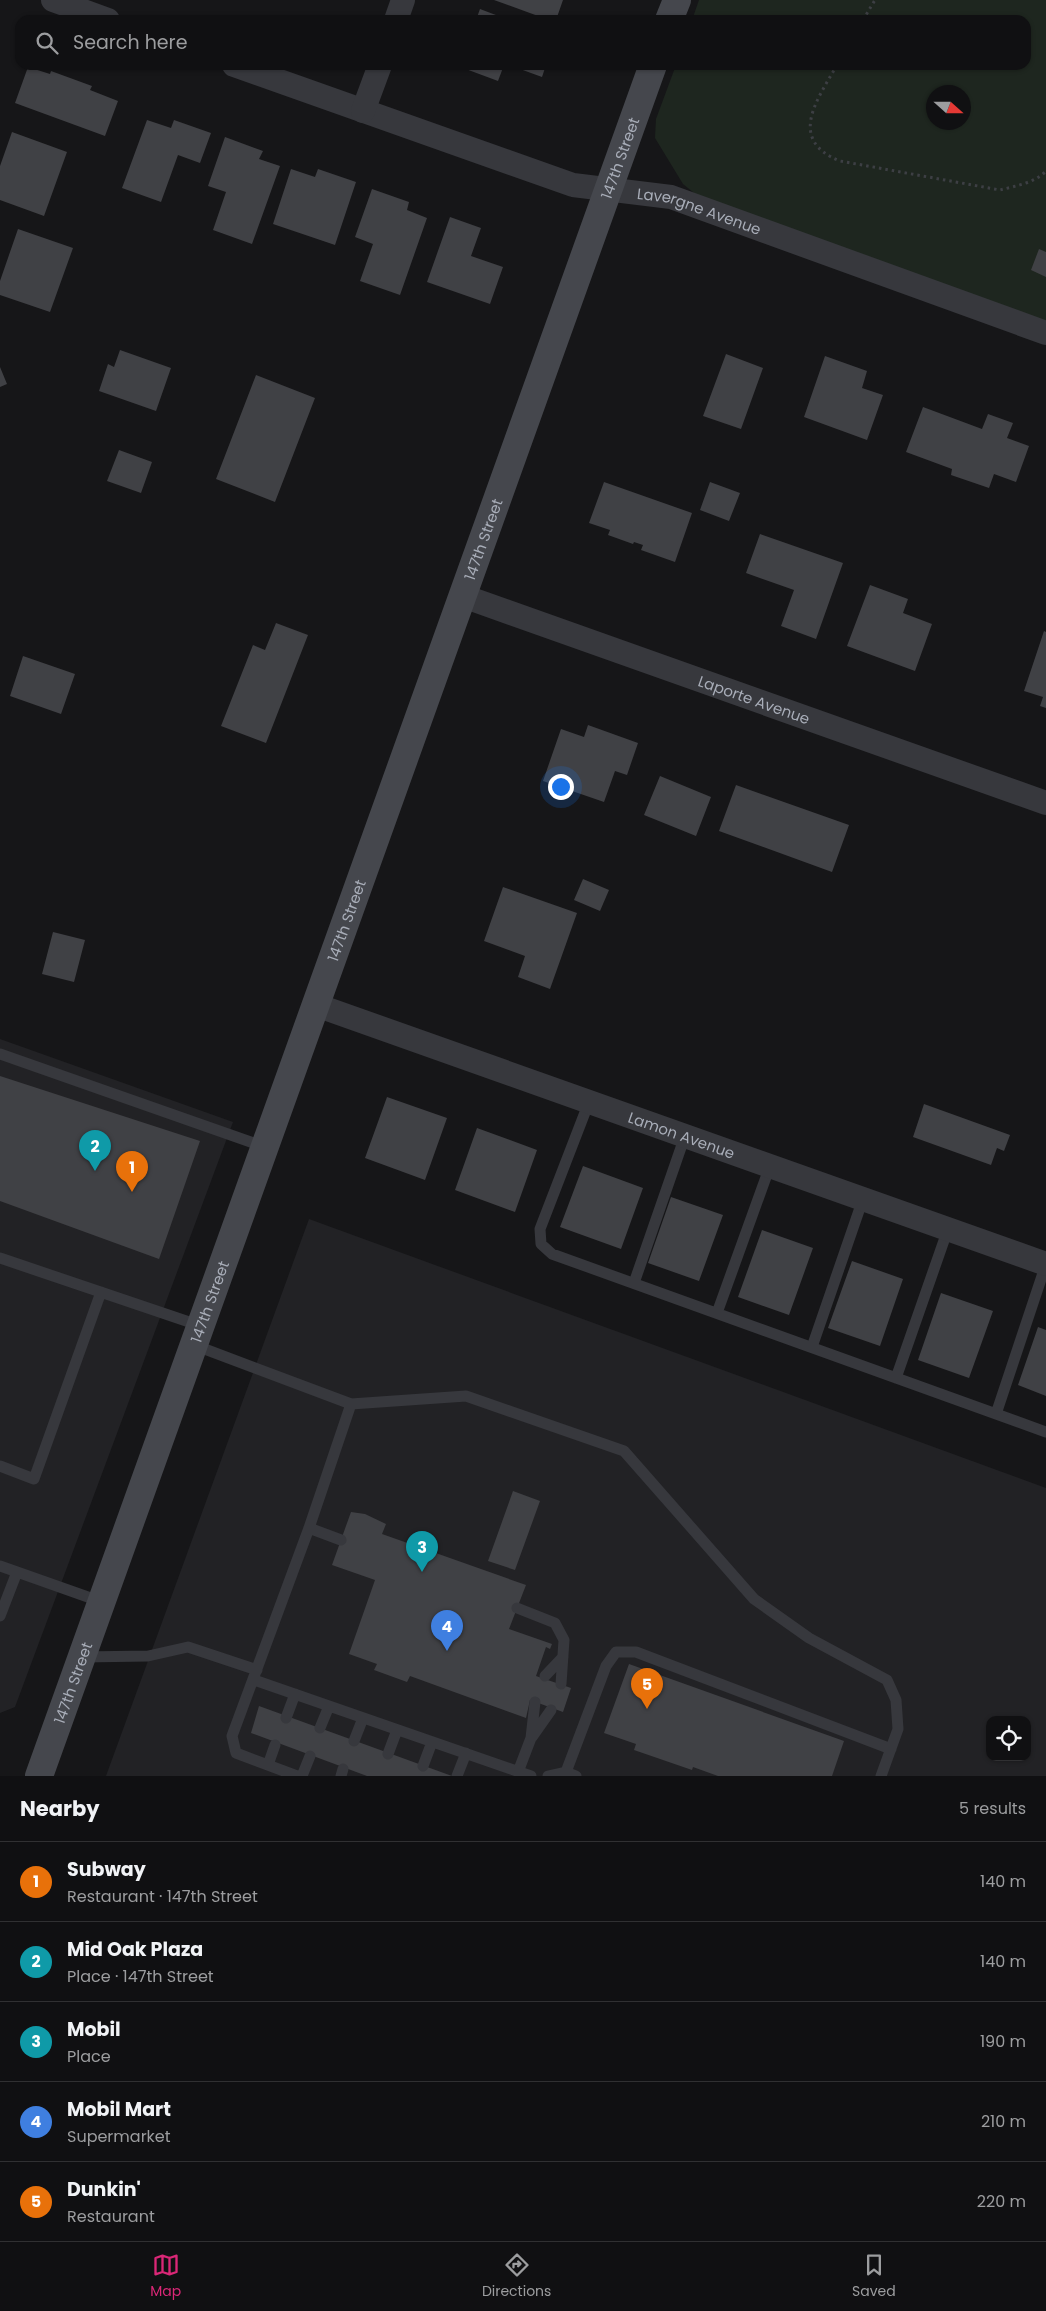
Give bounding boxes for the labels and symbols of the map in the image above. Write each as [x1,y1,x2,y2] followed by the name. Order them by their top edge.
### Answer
[926,85,971,130] north arrow
[595,114,644,202] street label: 147th Street
[636,182,764,239] street label: Lavergne Avenue
[458,495,507,583] street label: 147th Street
[695,670,813,729] street label: Laporte Avenue
[548,774,574,800] your location
[322,877,370,964] street label: 147th Street
[626,1106,738,1163] street label: Lamon Avenue
[79,1130,111,1171] pin: 2
[116,1151,148,1192] pin: 1
[185,1258,234,1345] street label: 147th Street
[406,1531,438,1572] pin: 3
[431,1610,463,1651] pin: 4
[48,1639,97,1727] street label: 147th Street
[631,1668,663,1709] pin: 5

